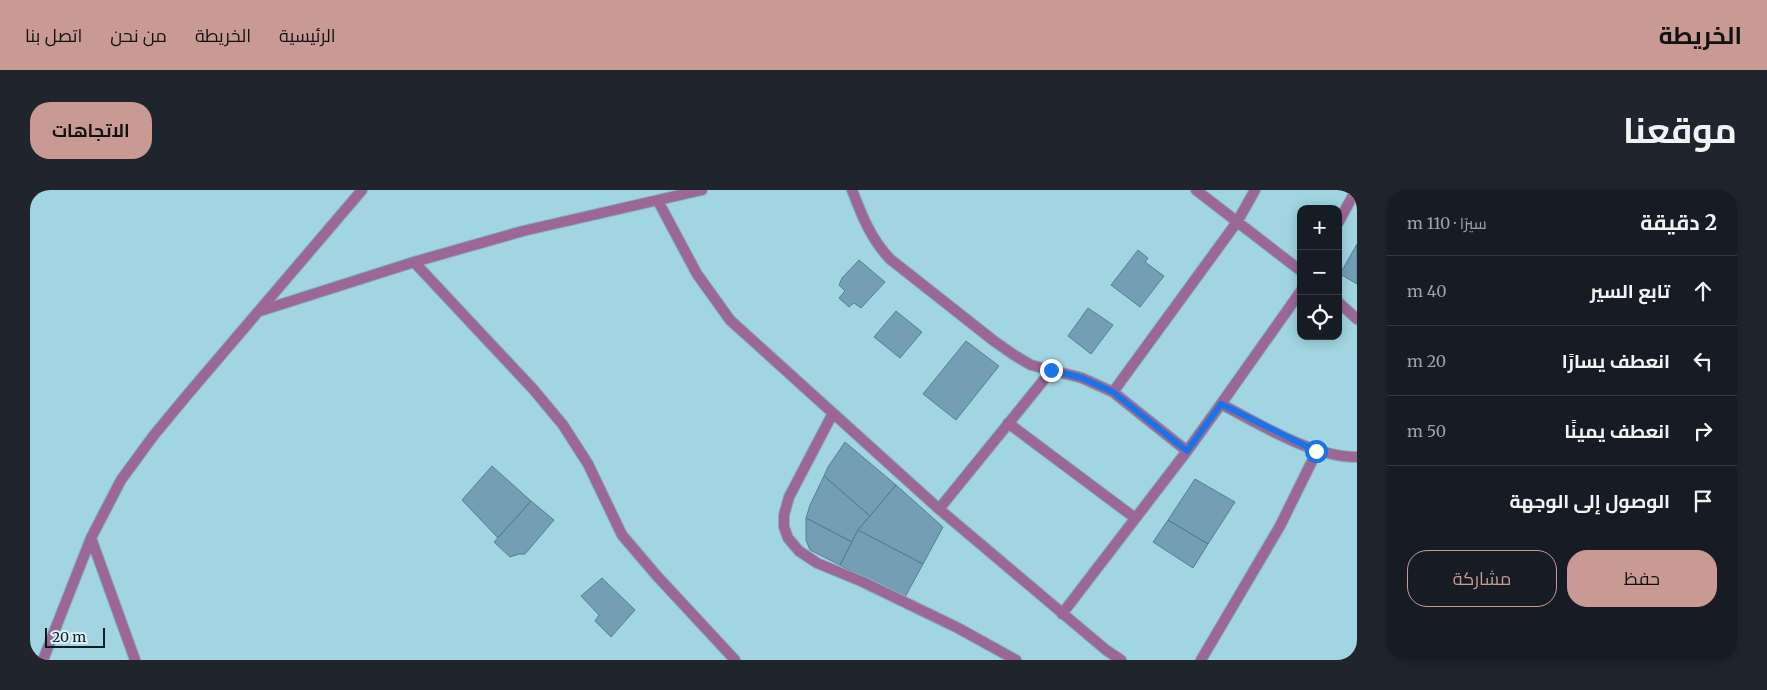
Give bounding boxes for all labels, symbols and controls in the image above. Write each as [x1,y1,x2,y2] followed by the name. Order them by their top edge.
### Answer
[1659,20,1742,51] text: الخريطة
[25,24,82,47] text: اتصل بنا
[110,24,167,47] text: من نحن
[195,24,251,47] text: الخريطة
[279,24,336,47] text: الرئيسية
[30,102,152,159] button: الاتجاهات
[1623,109,1737,153] text: موقعنا
[1297,205,1342,340] map controls
[1297,205,1342,250] button: +
[1640,209,1717,236] text: 2 دقيقة
[1407,213,1487,233] text: سيرًا · 110 m
[1297,250,1342,295] button: −
[1689,277,1717,305] icon: ahead
[1590,279,1670,303] text: تابع السير
[1407,281,1447,301] text: 40 m
[1297,295,1342,340] button: locate
[1689,347,1717,375] icon: left
[1562,349,1670,373] text: انعطف يسارًا
[1407,351,1446,371] text: 20 m
[1040,359,1063,382] route end
[1689,417,1717,445] icon: right
[1564,419,1670,443] text: انعطف يمينًا
[1407,421,1446,441] text: 50 m
[1305,440,1328,463] route start
[1689,487,1717,515] icon: arrive
[1510,489,1670,513] text: الوصول إلى الوجهة
[1407,550,1557,607] button: مشاركة
[1567,550,1717,607] button: حفظ
[45,625,105,648] scale bar
[52,628,86,646] text: 20 m

